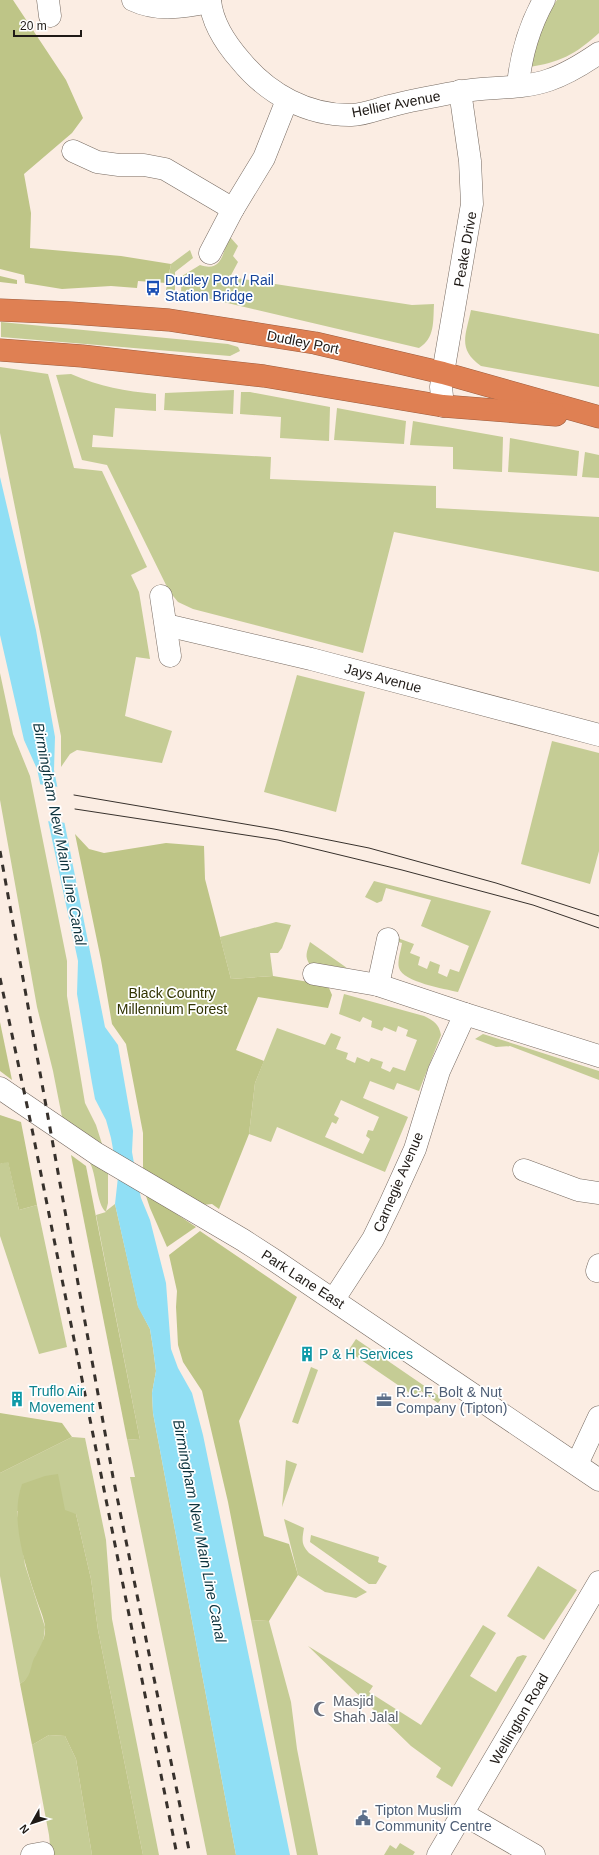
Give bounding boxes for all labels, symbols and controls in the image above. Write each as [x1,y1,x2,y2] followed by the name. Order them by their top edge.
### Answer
[14,12,81,38] scale bar
[20,19,47,33] text: 20 m
[350,88,442,120] street label: Hellier Avenue
[450,210,480,288] street label: Peake Drive
[165,272,274,304] place label: Dudley Port / Rail Station Bridge
[144,279,162,297] bus stop icon: Dudley Port / Rail Station Bridge
[266,327,341,357] street label: Dudley Port
[343,660,423,696] street label: Jays Avenue
[30,721,90,948] water label: Birmingham New Main Line Canal
[117,985,227,1017] park label: Black Country Millennium Forest
[370,1129,426,1234] street label: Carnegie Avenue
[258,1246,348,1312] street label: Park Lane East
[298,1345,316,1363] building icon: P & H Services
[319,1346,413,1362] place label: P & H Services
[29,1383,94,1415] place label: Truflo Air Movement
[396,1384,508,1416] place label: R.C.F. Bolt & Nut Company (Tipton)
[8,1390,26,1408] building icon: Truflo Air Movement
[375,1391,393,1409] office icon: R.C.F. Bolt & Nut Company (Tipton)
[170,1418,230,1645] water label: Birmingham New Main Line Canal
[486,1671,552,1767] street label: Wellington Road
[333,1693,398,1725] place label: Masjid Shah Jalal
[312,1700,330,1718] mosque icon: Masjid Shah Jalal
[375,1802,492,1834] place label: Tipton Muslim Community Centre
[12,1803,52,1843] north arrow
[354,1809,372,1827] public building icon: Tipton Muslim Community Centre
[17,1822,31,1836] text: N

